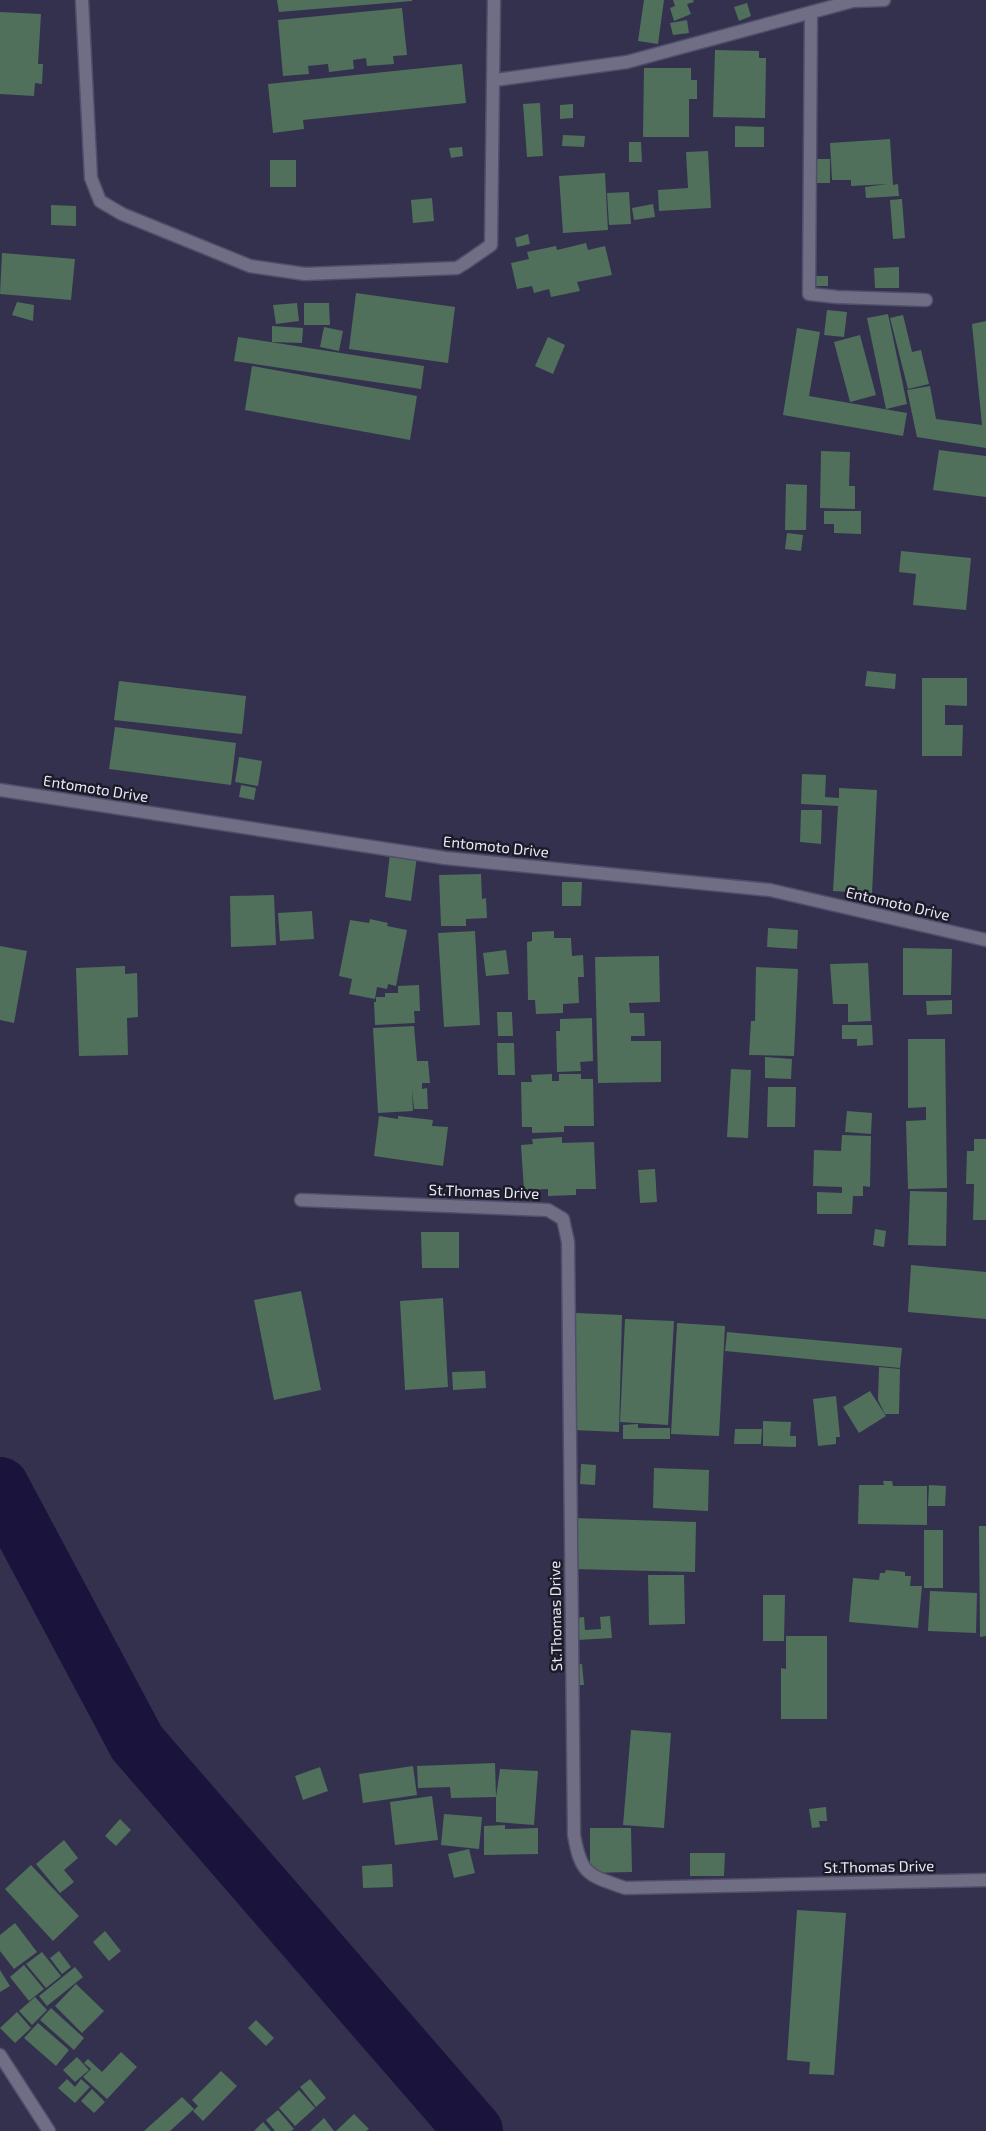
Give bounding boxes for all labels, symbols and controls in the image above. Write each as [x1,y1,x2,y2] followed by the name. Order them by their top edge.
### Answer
[42,771,150,805] street label: Entomoto Drive
[442,831,550,861] street label: Entomoto Drive
[844,882,952,924] street label: Entomoto Drive
[428,1180,540,1202] street label: St.Thomas Drive
[545,1561,565,1671] street label: St.Thomas Drive
[824,1856,934,1876] street label: St.Thomas Drive

